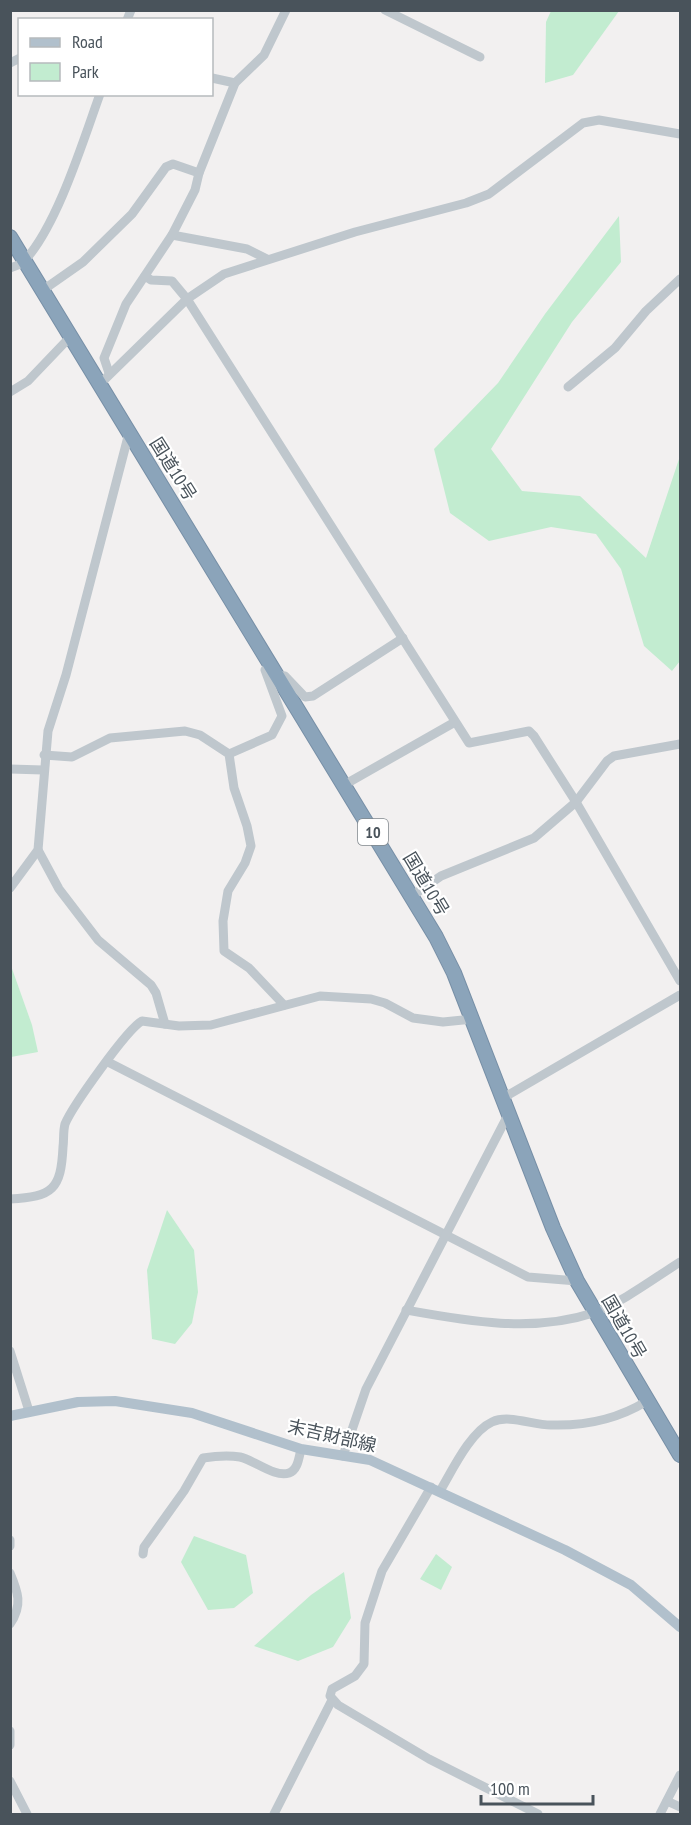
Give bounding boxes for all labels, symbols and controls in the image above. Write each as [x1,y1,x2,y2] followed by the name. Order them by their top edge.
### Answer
[18,18,213,96] legend
[72,30,103,53] text: Road
[72,60,99,83] text: Park
[145,433,202,505] street label: 国道10号
[358,819,388,845] road number: 10
[398,848,454,920] street label: 国道10号
[597,1291,652,1363] street label: 国道10号
[286,1414,379,1457] street label: 末吉財部線
[481,1768,594,1806] scale bar
[490,1777,530,1800] text: 100 m

